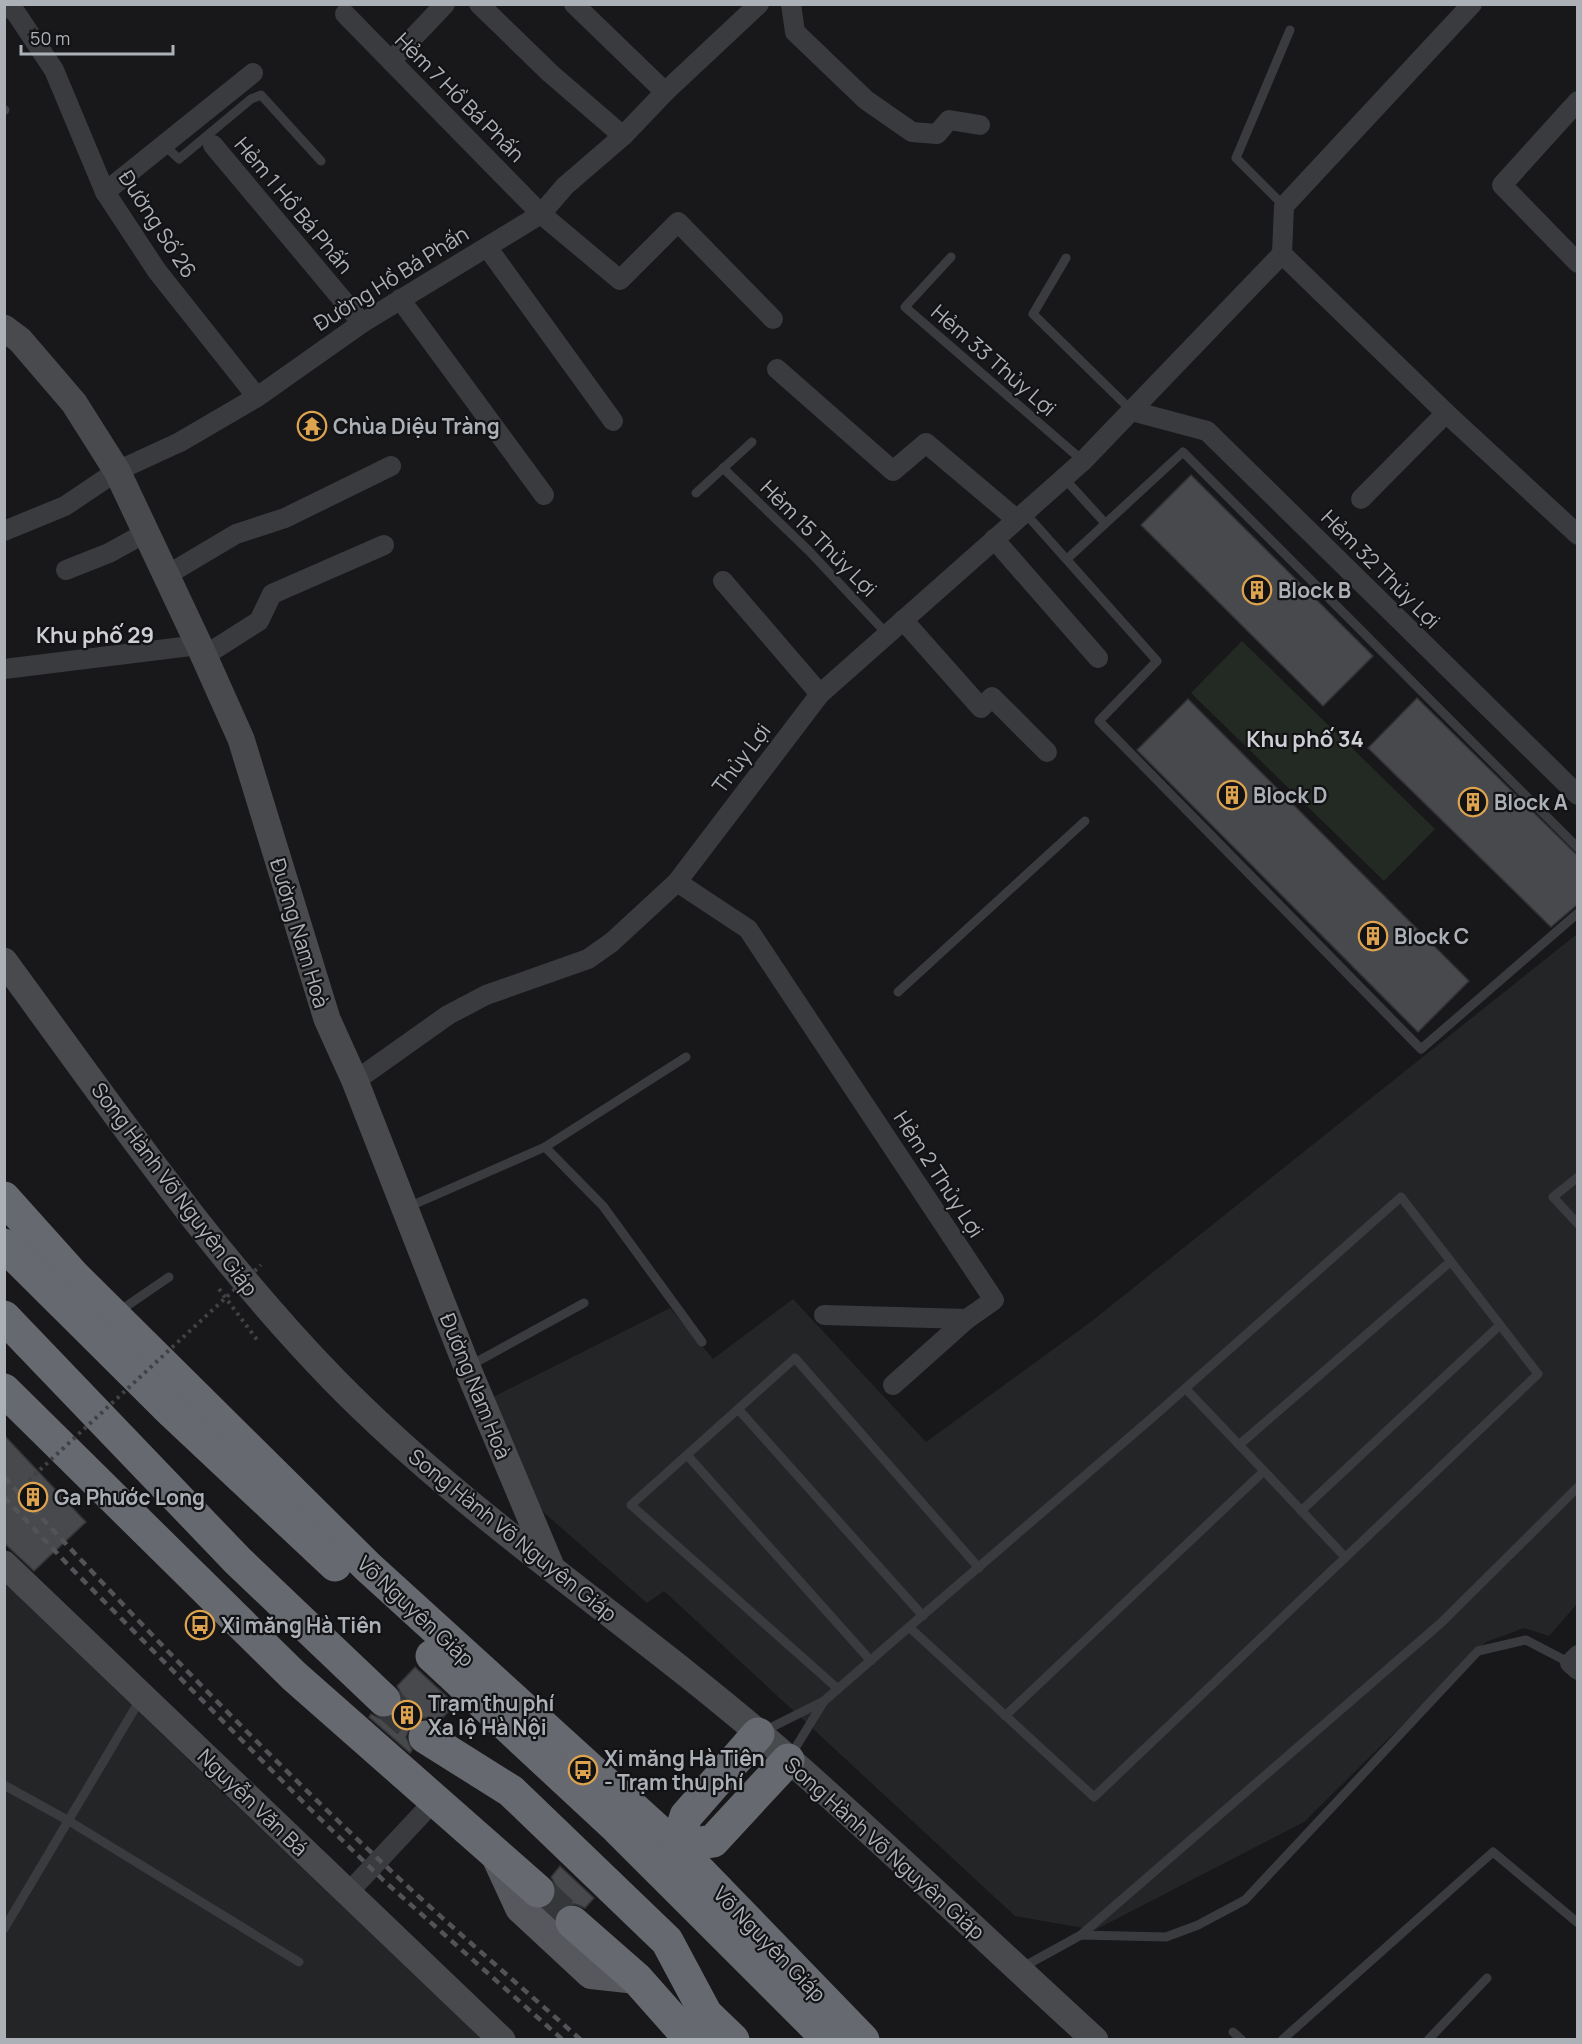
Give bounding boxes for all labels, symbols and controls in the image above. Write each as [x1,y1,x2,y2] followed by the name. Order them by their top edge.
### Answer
[21,18,172,56] scale bar
[30,26,70,50] text: 50 m
[389,26,531,168] street label: Hẻm 7 Hồ Bá Phấn
[229,131,359,279] street label: Hẻm 1 Hồ Bá Phấn
[113,165,203,283] street label: Đường Số 26
[308,219,474,337] street label: Đường Hồ Bá Phấn
[926,298,1062,422] street label: Hẻm 33 Thủy Lợi
[296,410,328,442] temple icon: Chùa Diệu Tràng
[333,412,500,440] place label: Chùa Diệu Tràng
[755,474,883,602] street label: Hẻm 15 Thủy Lợi
[1316,504,1446,634] street label: Hẻm 32 Thủy Lợi
[1241,574,1273,606] building icon: Block B
[1278,576,1351,604] place label: Block B
[36,620,154,650] district label: Khu phố 29
[706,717,776,799] street label: Thủy Lợi
[1246,724,1364,754] district label: Khu phố 34
[1216,779,1248,811] building icon: Block D
[1253,781,1327,809] place label: Block D
[1457,786,1489,818] building icon: Block A
[1494,788,1568,816] place label: Block A
[264,855,336,1011] street label: Đường Nam Hoà
[1357,920,1389,952] building icon: Block C
[1394,922,1469,950] place label: Block C
[85,1077,265,1301] street label: Song Hành Võ Nguyên Giáp
[888,1105,990,1243] street label: Hẻm 2 Thủy Lợi
[434,1309,518,1463] street label: Đường Nam Hoà
[404,1443,622,1627] street label: Song Hành Võ Nguyên Giáp
[17,1481,49,1513] building icon: Ga Phước Long
[54,1483,205,1511] place label: Ga Phước Long
[352,1550,480,1672] street label: Võ Nguyên Giáp
[184,1609,216,1641] bus stop icon: Xi măng Hà Tiên
[221,1611,382,1639] place label: Xi măng Hà Tiên
[428,1689,555,1741] place label: Trạm thu phí Xa lộ Hà Nội
[391,1699,423,1731] building icon: Trạm thu phí Xa lộ Hà Nội
[192,1742,314,1862] street label: Nguyễn Văn Bá
[604,1744,765,1796] place label: Xi măng Hà Tiên - Trạm thu phí
[779,1750,991,1946] street label: Song Hành Võ Nguyên Giáp
[567,1754,599,1786] bus stop icon: Xi măng Hà Tiên - Trạm thu phí
[708,1880,832,2008] street label: Võ Nguyên Giáp

